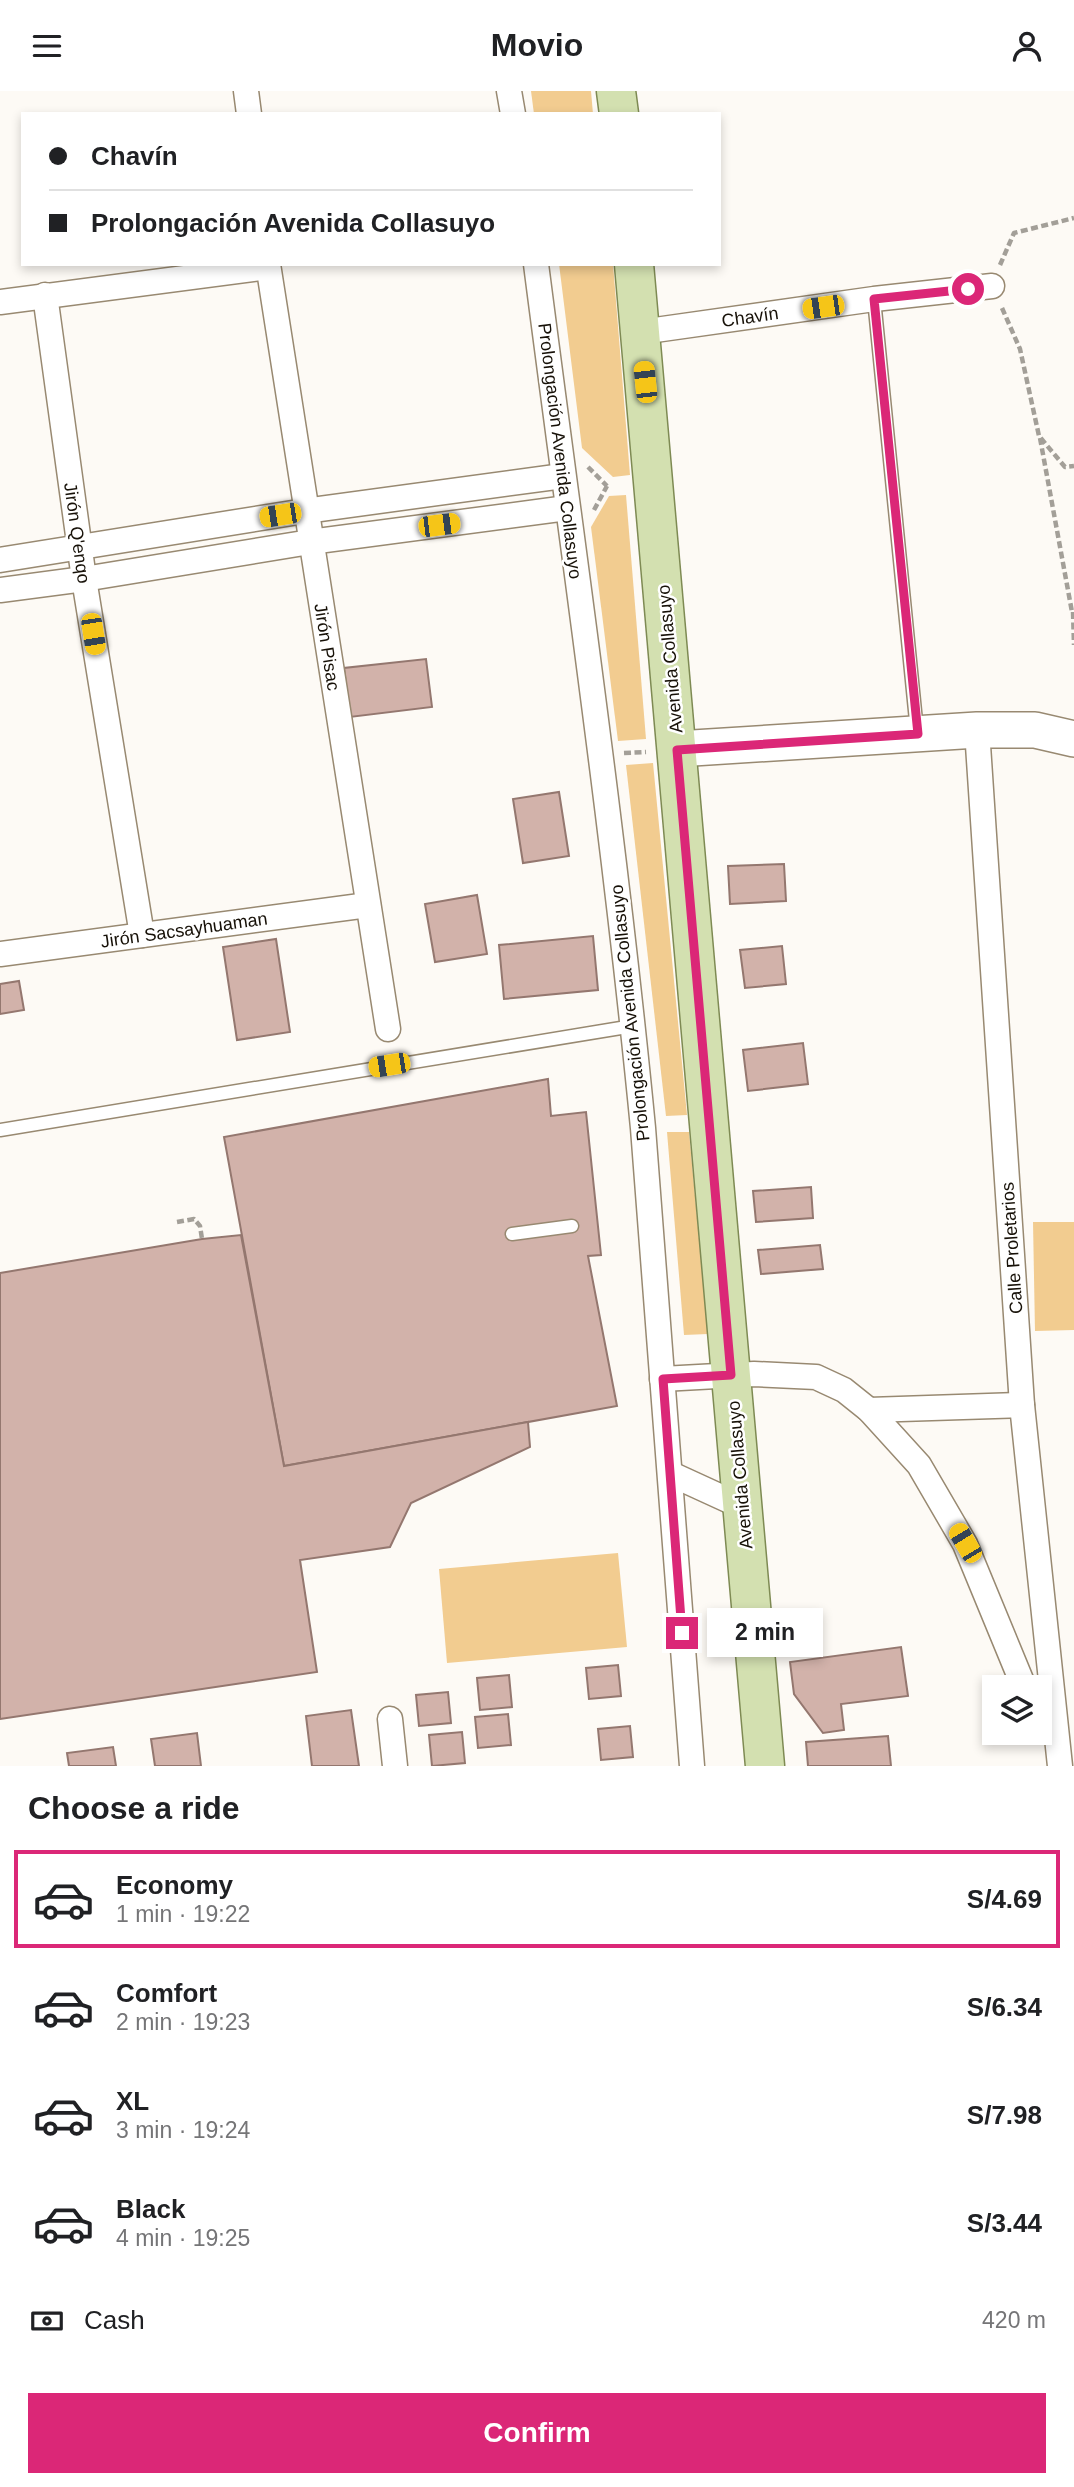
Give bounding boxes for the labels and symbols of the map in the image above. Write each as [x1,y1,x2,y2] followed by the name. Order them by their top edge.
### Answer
[952,273,984,305] route start
[801,294,846,320] car
[720,303,780,331] street label: Chavín
[534,322,586,580] street label: Prolongación Avenida Collasuyo
[633,360,658,404] car
[60,481,94,585] street label: Jirón Q'enqo
[258,501,303,529] car
[417,512,462,538] car
[654,584,686,734] street label: Avenida Collasuyo
[310,602,344,692] street label: Jirón Pisac
[80,612,107,656] car
[607,884,653,1142] street label: Prolongación Avenida Collasuyo
[99,908,269,952] street label: Jirón Sacsayhuaman
[367,1051,412,1079] car
[997,1181,1027,1315] street label: Calle Proletarios
[724,1400,756,1550] street label: Avenida Collasuyo
[946,1520,985,1566] car
[706,1609,822,1657] callout: 2 min
[666,1617,698,1649] route end

